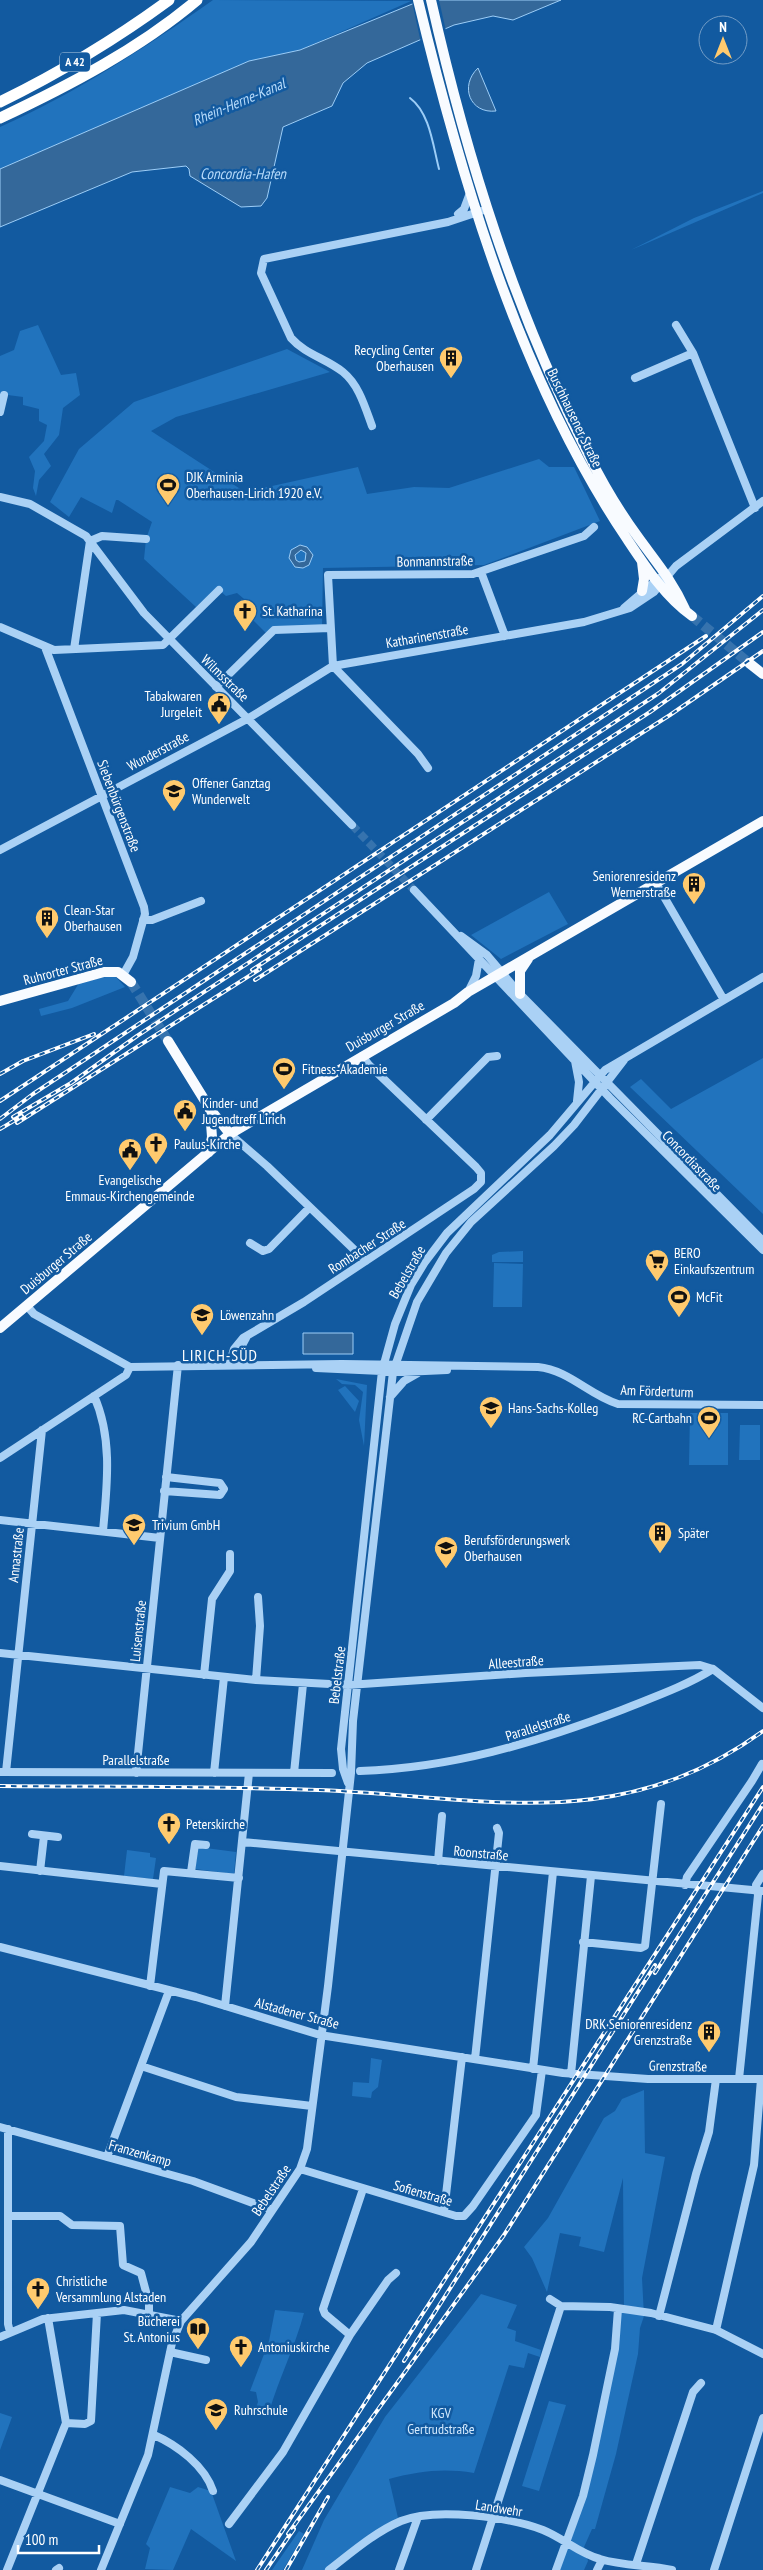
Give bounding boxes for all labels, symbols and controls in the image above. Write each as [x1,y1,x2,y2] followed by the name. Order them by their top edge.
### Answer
[698,15,748,65] north arrow
[719,18,727,36] text: N
[60,52,90,72] road number: A 42
[190,73,289,130] water label: Rhein-Herne-Kanal
[200,164,287,183] water label: Concordia-Hafen
[354,341,434,375] place label: Recycling Center Oberhausen
[438,345,464,379] building icon: Recycling Center Oberhausen
[543,366,607,470] street label: Buschhausener Straße
[186,468,322,502] place label: DJK Arminia Oberhausen-Lirich 1920 e.V.
[155,472,181,506] sports icon: DJK Arminia Oberhausen-Lirich 1920 e.V.
[397,551,474,571] street label: Bonmannstraße
[232,598,258,632] church icon: St. Katharina
[262,602,323,620] place label: St. Katharina
[384,620,470,652] street label: Katharinenstraße
[197,651,253,706] street label: Wilmsstraße
[145,687,202,721] place label: Tabakwaren Jurgeleit
[206,691,232,725] public building icon: Tabakwaren Jurgeleit
[124,727,192,775] street label: Wunderstraße
[93,757,145,855] street label: Siebenbürgenstraße
[192,774,270,808] place label: Offener Ganztag Wunderwelt
[161,778,187,812] school or university icon: Offener Ganztag Wunderwelt
[593,867,676,901] place label: Seniorenresidenz Wernerstraße
[681,871,707,905] building icon: Seniorenresidenz Wernerstraße
[64,901,122,935] place label: Clean-Star Oberhausen
[34,905,60,939] building icon: Clean-Star Oberhausen
[21,951,105,989] street label: Ruhrorter Straße
[343,996,428,1056] street label: Duisburger Straße
[271,1056,297,1090] sports icon: Fitness-Akademie
[302,1060,388,1078] place label: Fitness-Akademie
[201,1094,286,1128] place label: Kinder- und Jugendtreff Lirich
[172,1098,198,1132] public building icon: Kinder- und Jugendtreff Lirich
[658,1127,726,1196] street label: Concordiastraße
[143,1131,169,1165] church icon: Paulus-Kirche
[174,1135,241,1153] place label: Paulus-Kirche
[117,1137,143,1171] public building icon: Evangelische Emmaus-Kirchengemeinde
[65,1171,195,1205] place label: Evangelische Emmaus-Kirchengemeinde
[325,1214,409,1278] street label: Rombacher Straße
[17,1228,96,1298] street label: Duisburger Straße
[385,1242,429,1302] street label: Bebelstraße
[674,1244,754,1278] place label: BERO Einkaufszentrum
[644,1248,670,1282] supermarket icon: BERO Einkaufszentrum
[666,1284,692,1318] sports icon: McFit
[696,1288,723,1306] place label: McFit
[189,1302,215,1336] school or university icon: Löwenzahn
[220,1306,274,1324] place label: Löwenzahn
[182,1345,258,1365] district label: LIRICH-SÜD
[620,1381,694,1401] street label: Am Förderturm
[478,1395,504,1429] school or university icon: Hans-Sachs-Kolleg
[508,1399,598,1417] place label: Hans-Sachs-Kolleg
[696,1405,722,1439] sports icon: RC-Cartbahn
[632,1409,692,1427] place label: RC-Cartbahn
[121,1512,147,1546] school or university icon: Trivium GmbH
[152,1516,220,1534] place label: Trivium GmbH
[647,1520,673,1554] building icon: Später
[678,1524,709,1542] place label: Später
[4,1526,28,1583] street label: Annastraße
[464,1531,570,1565] place label: Berufsförderungswerk Oberhausen
[433,1535,459,1569] school or university icon: Berufsförderungswerk Oberhausen
[126,1599,150,1663] street label: Luisenstraße
[325,1645,350,1705] street label: Bebelstraße
[488,1651,544,1673] street label: Alleestraße
[503,1707,573,1745] street label: Parallelstraße
[102,1751,170,1769] street label: Parallelstraße
[156,1811,182,1845] church icon: Peterskirche
[186,1815,245,1833] place label: Peterskirche
[453,1842,509,1864] street label: Roonstraße
[253,1993,341,2033] street label: Alstadener Straße
[585,2015,692,2049] place label: DRK Seniorenresidenz Grenzstraße
[696,2019,722,2053] building icon: DRK Seniorenresidenz Grenzstraße
[649,2056,708,2076] street label: Grenzstraße
[107,2135,173,2171] street label: Franzenkamp
[247,2161,295,2219] street label: Bebelstraße
[391,2176,455,2210] street label: Sofienstraße
[55,2272,166,2306] place label: Christliche Versammlung Alstaden
[25,2276,51,2310] church icon: Christliche Versammlung Alstaden
[123,2312,180,2346] place label: Bücherei St. Antonius
[185,2316,211,2350] library icon: Bücherei St. Antonius
[228,2334,254,2368] church icon: Antoniuskirche
[258,2338,330,2356] place label: Antoniuskirche
[203,2397,229,2431] school or university icon: Ruhrschule
[234,2401,288,2419] place label: Ruhrschule
[407,2404,475,2438] park label: KGV Gertrudstraße
[474,2495,524,2521] street label: Landwehr
[18,2522,99,2554] scale bar
[25,2530,58,2549] text: 100 m

